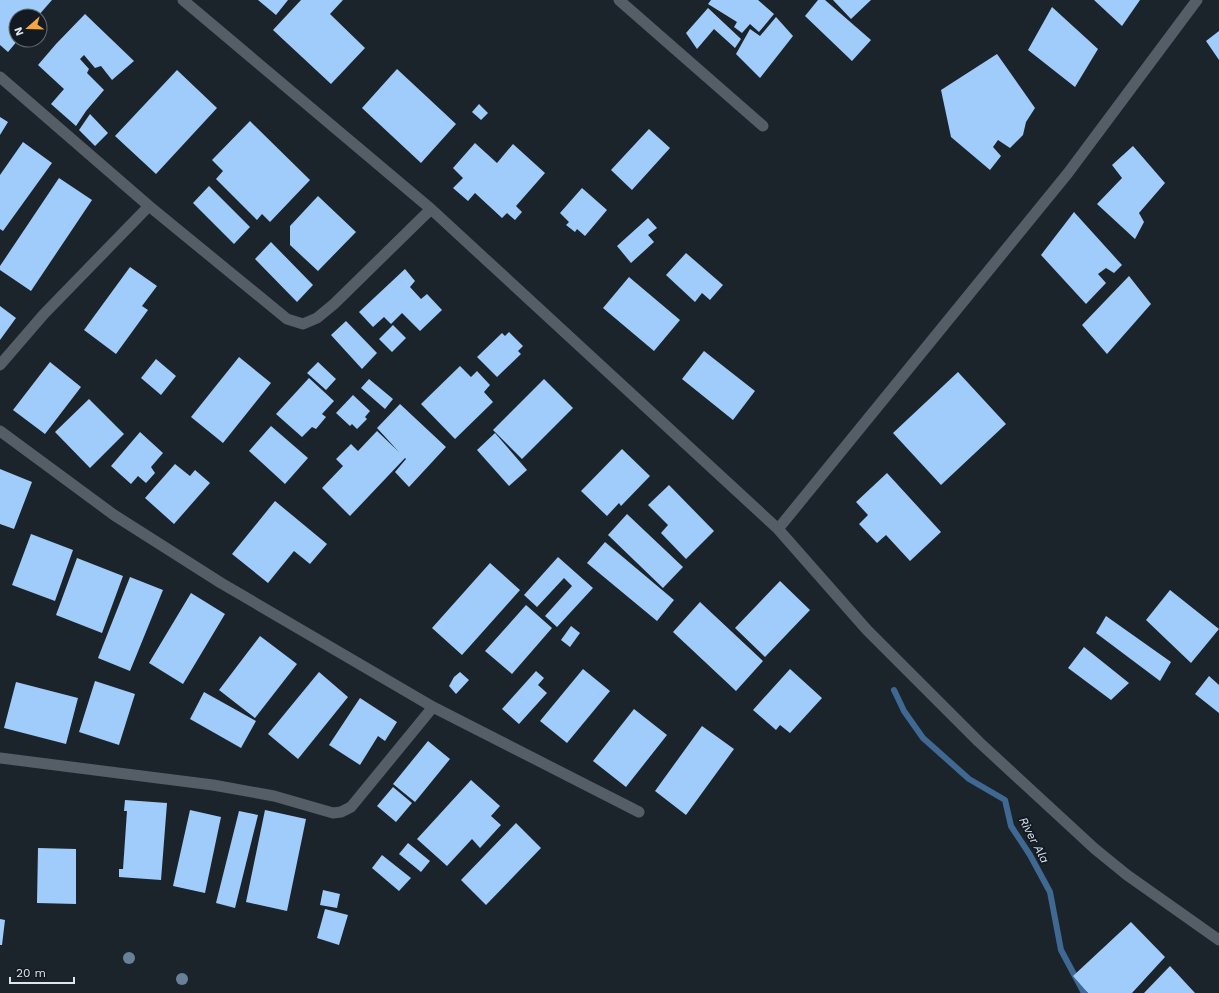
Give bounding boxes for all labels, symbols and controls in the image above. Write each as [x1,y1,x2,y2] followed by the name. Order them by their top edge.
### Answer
[8,8,48,48] north arrow
[12,25,27,37] text: N
[1016,815,1052,866] water label: River Ala
[10,959,74,985] scale bar
[16,966,46,980] text: 20 m

